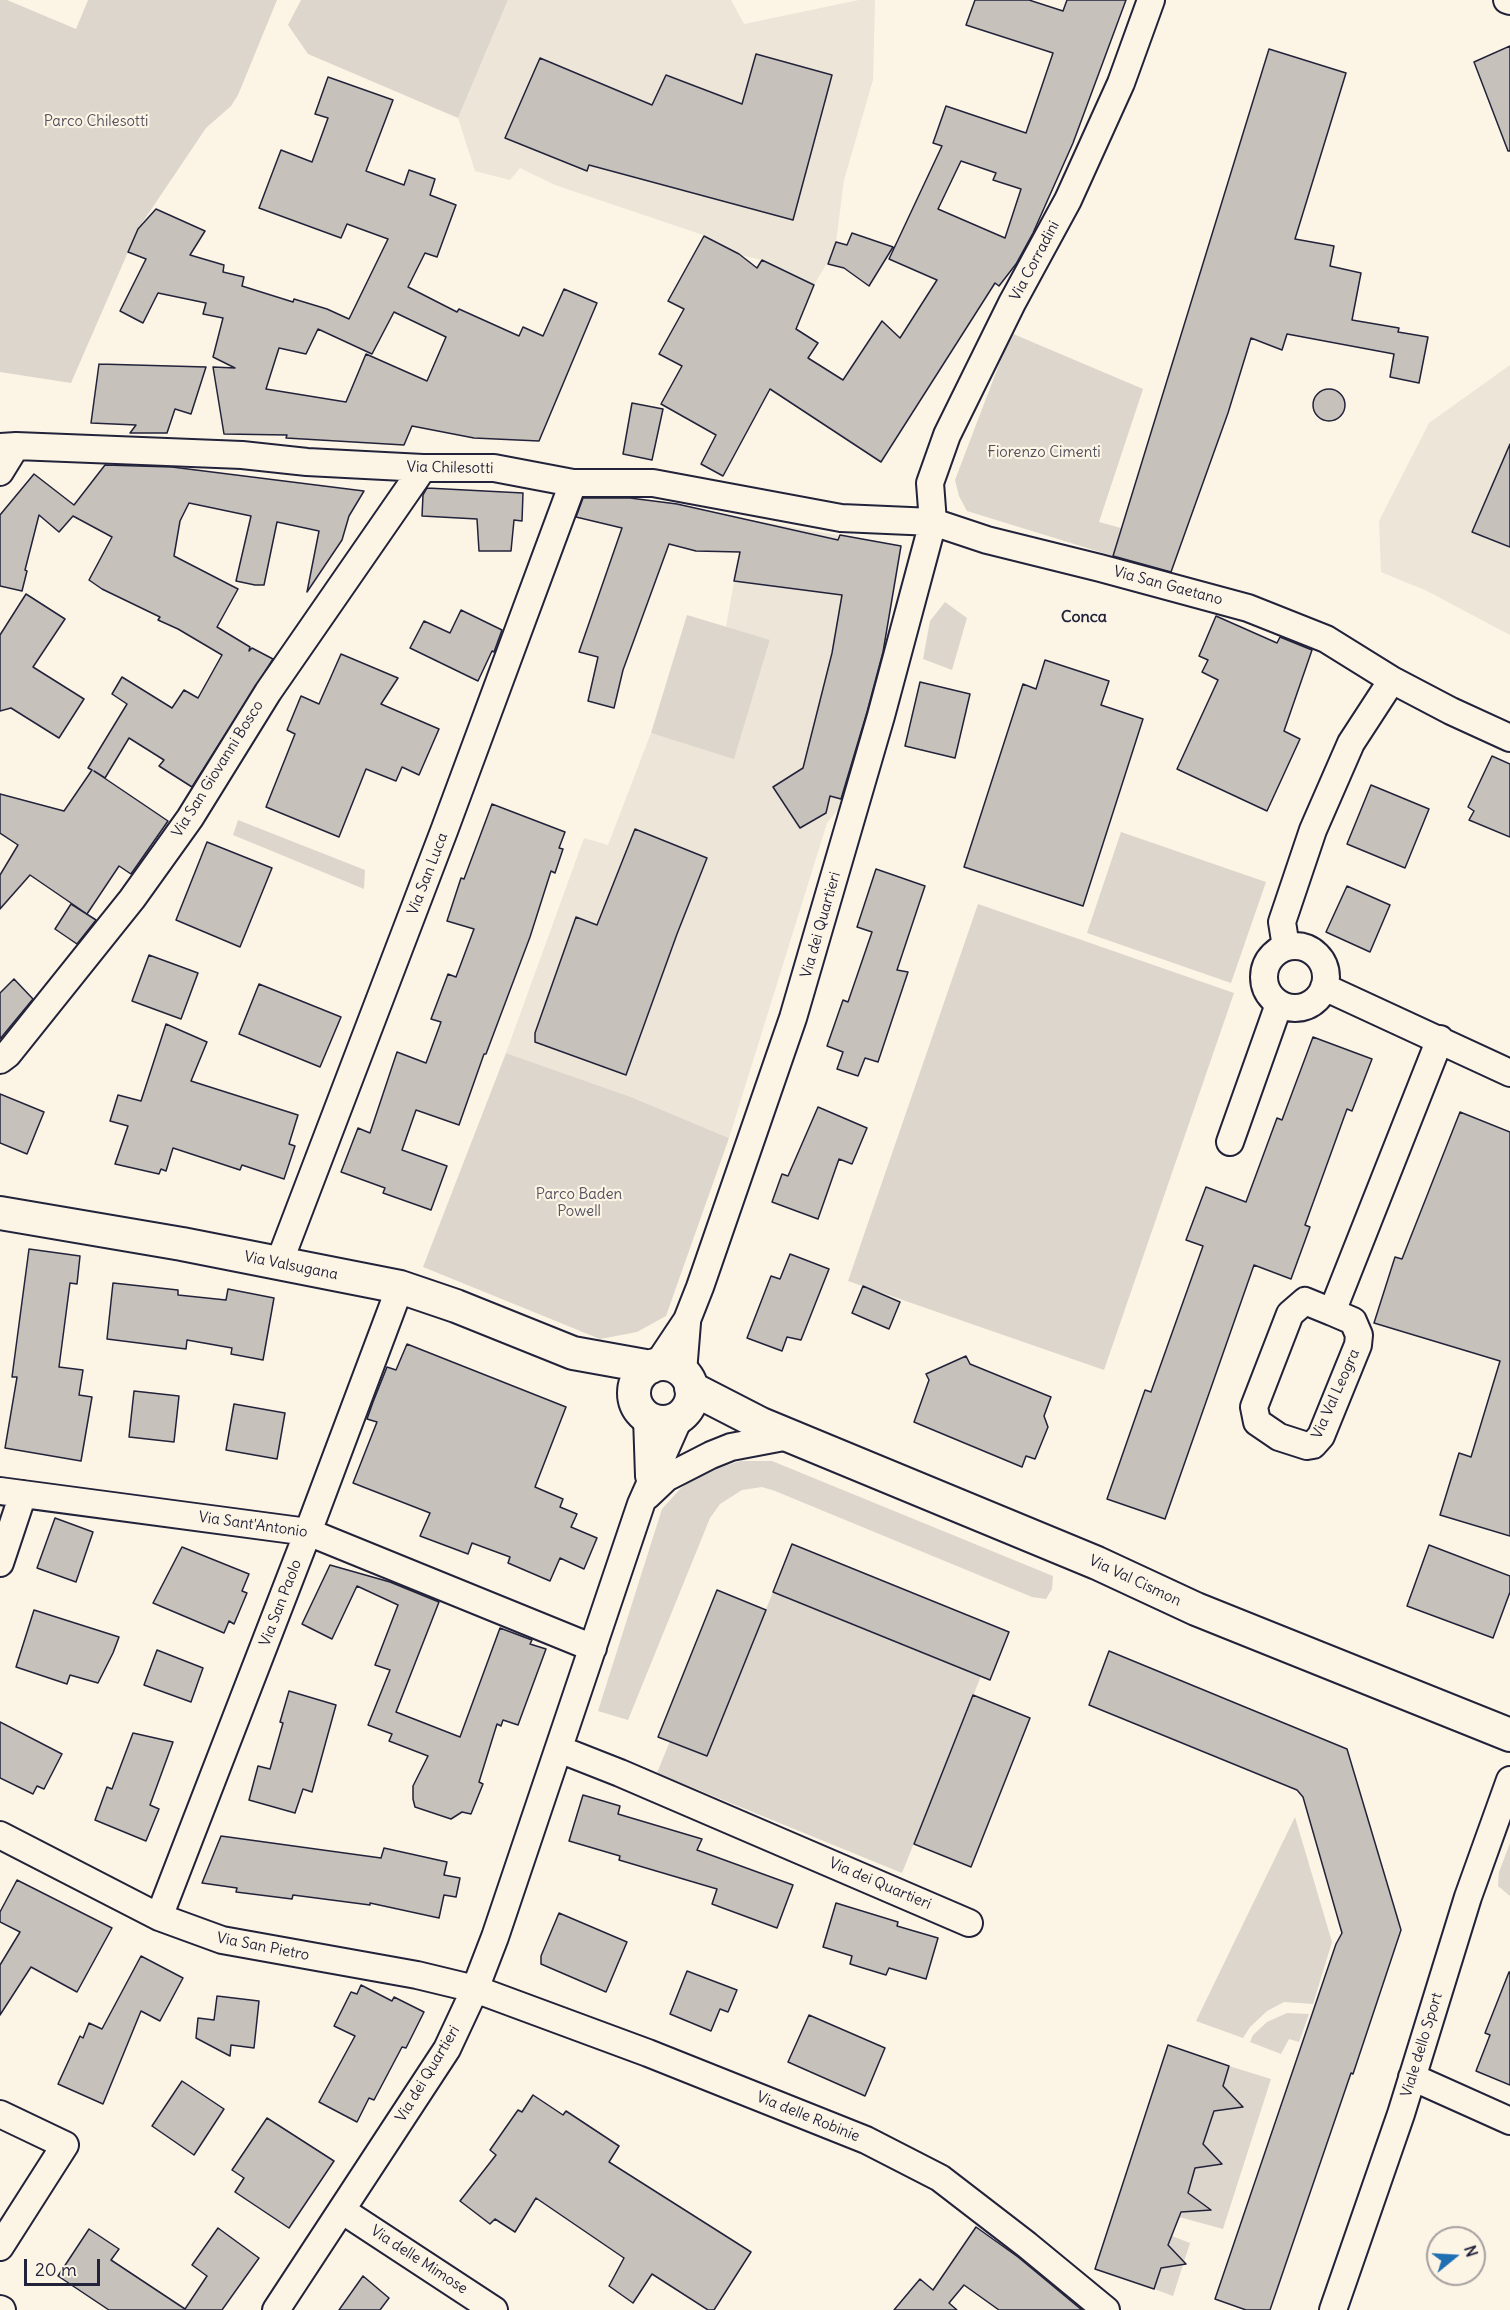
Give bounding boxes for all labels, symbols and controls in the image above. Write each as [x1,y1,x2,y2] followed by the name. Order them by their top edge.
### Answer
[44,113,148,131] park label: Parco Chilesotti
[1006,218,1064,304] street label: Via Corradini
[987,444,1101,462] park label: Fiorenzo Cimenti
[406,458,494,478] street label: Via Chilesotti
[1111,563,1225,609] street label: Via San Gaetano
[1061,607,1107,627] district label: Conca
[169,697,267,841] street label: Via San Giovanni Bosco
[404,830,452,918] street label: Via San Luca
[797,870,845,980] street label: Via dei Quartieri
[536,1186,622,1221] park label: Parco Baden Powell
[243,1248,339,1284] street label: Via Valsugana
[1308,1346,1364,1442] street label: Via Val Leogra
[197,1508,309,1542] street label: Via Sant'Antonio
[1086,1552,1184,1610] street label: Via Val Cismon
[256,1557,306,1649] street label: Via San Paolo
[826,1854,934,1914] street label: Via dei Quartieri
[215,1929,311,1965] street label: Via San Pietro
[1398,1991,1446,2099] street label: Viale dello Sport
[392,2023,464,2125] street label: Via dei Quartieri
[754,2088,862,2146] street label: Via delle Robinie
[367,2222,471,2298] street label: Via delle Mimose
[1426,2226,1486,2286] north arrow
[1460,2243,1482,2259] text: N
[27,2247,104,2285] scale bar
[35,2258,77,2281] text: 20 m

